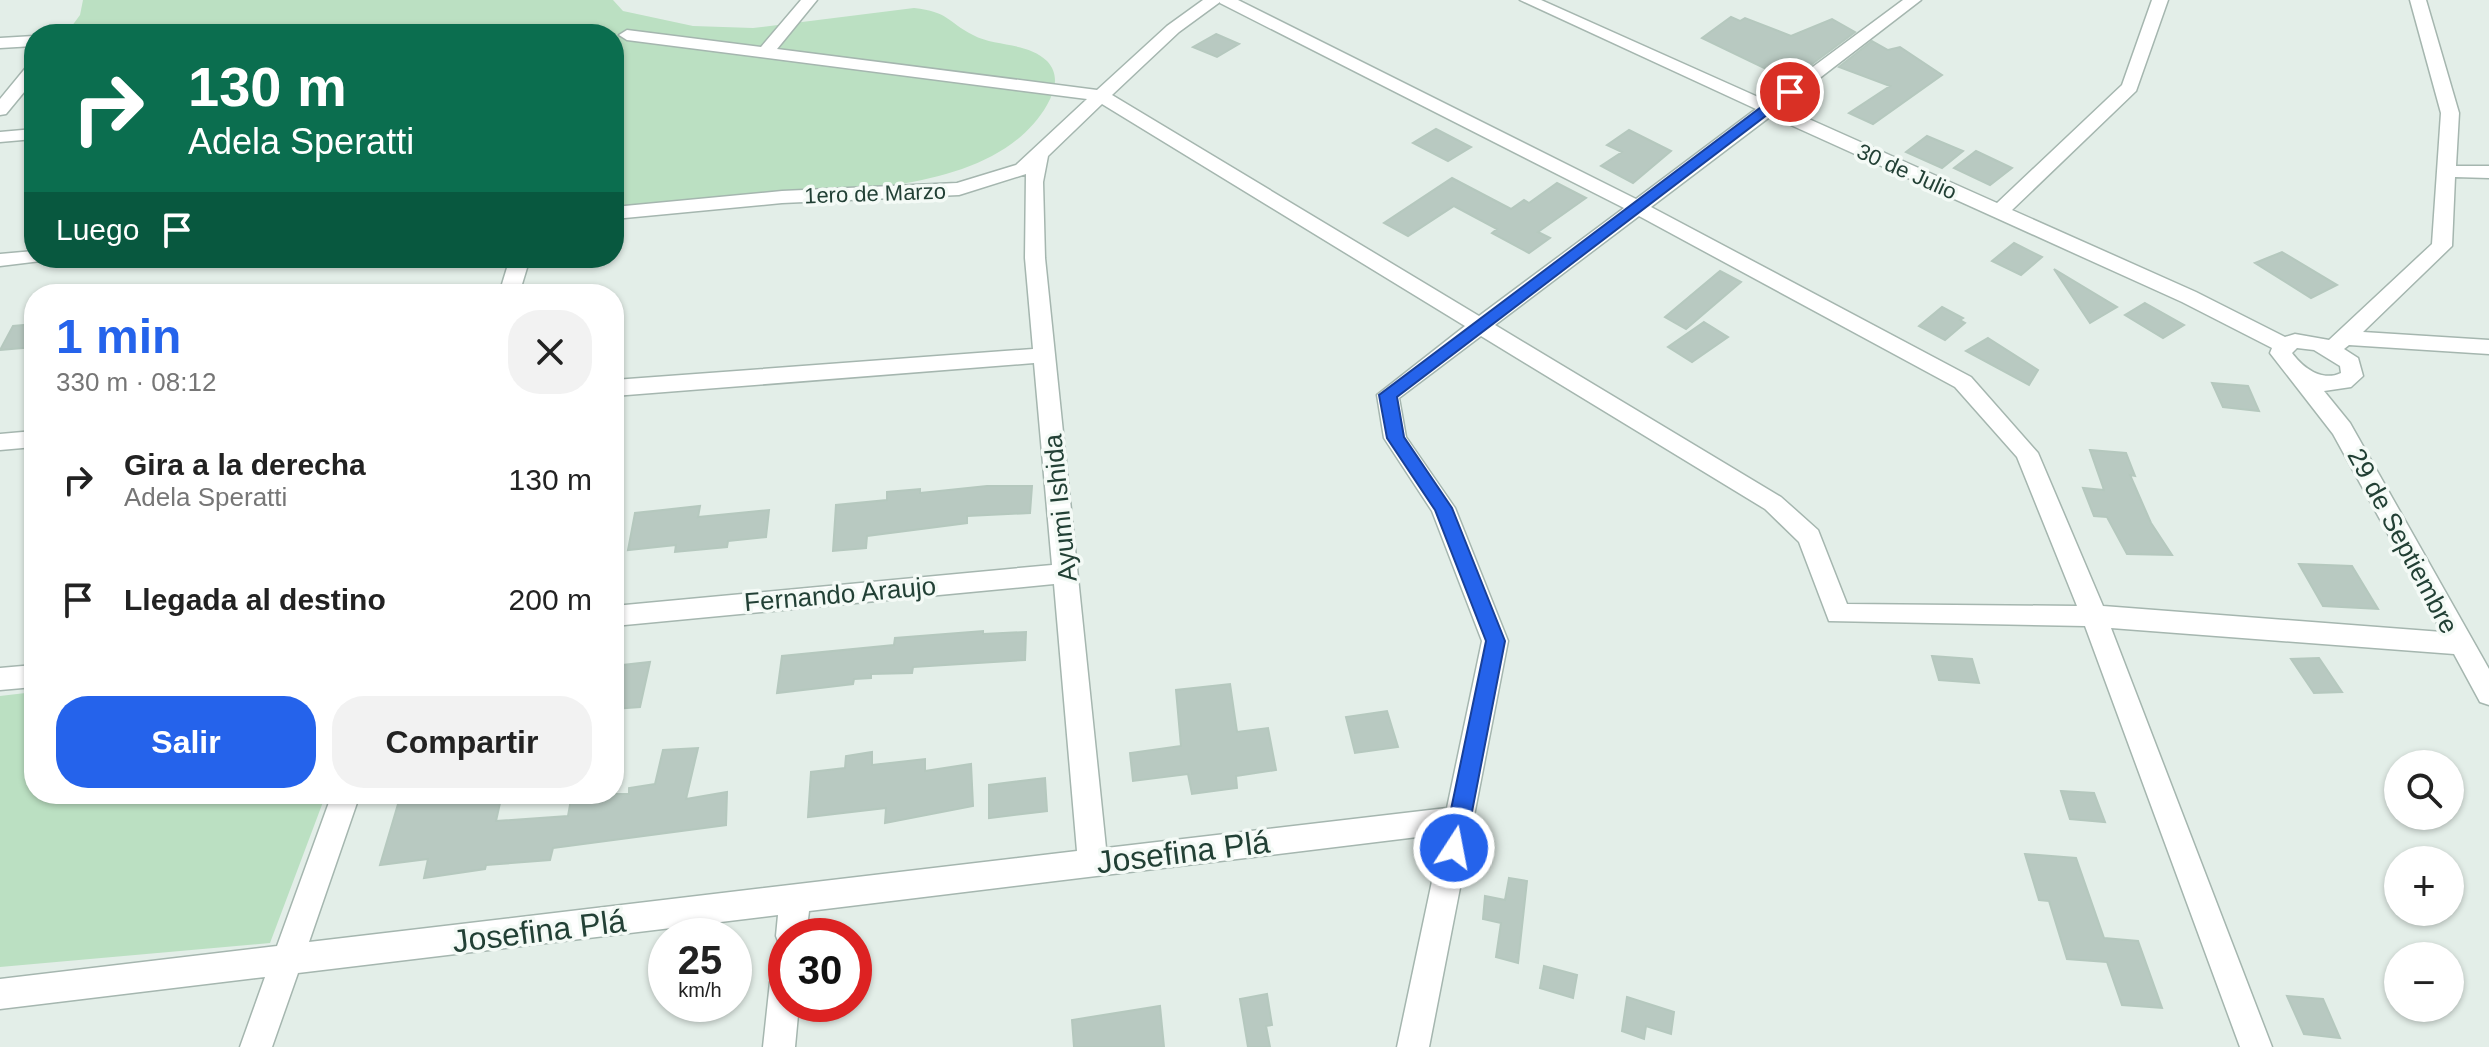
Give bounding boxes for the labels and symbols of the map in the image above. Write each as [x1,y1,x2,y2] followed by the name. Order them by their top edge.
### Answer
[1756,58,1824,126] pin
[1853,138,1960,205] street label: 30 de Julio
[804,179,946,208] street label: 1ero de Marzo
[1037,432,1083,583] street label: Ayumi Ishida
[2342,443,2464,639] street label: 29 de Septiembre
[743,571,937,617] street label: Fernando Araujo
[1412,806,1496,890] position arrow
[1094,823,1272,880] street label: Josefina Plá
[450,902,628,959] street label: Josefina Plá
[768,918,872,1022] speed limit sign: 30

